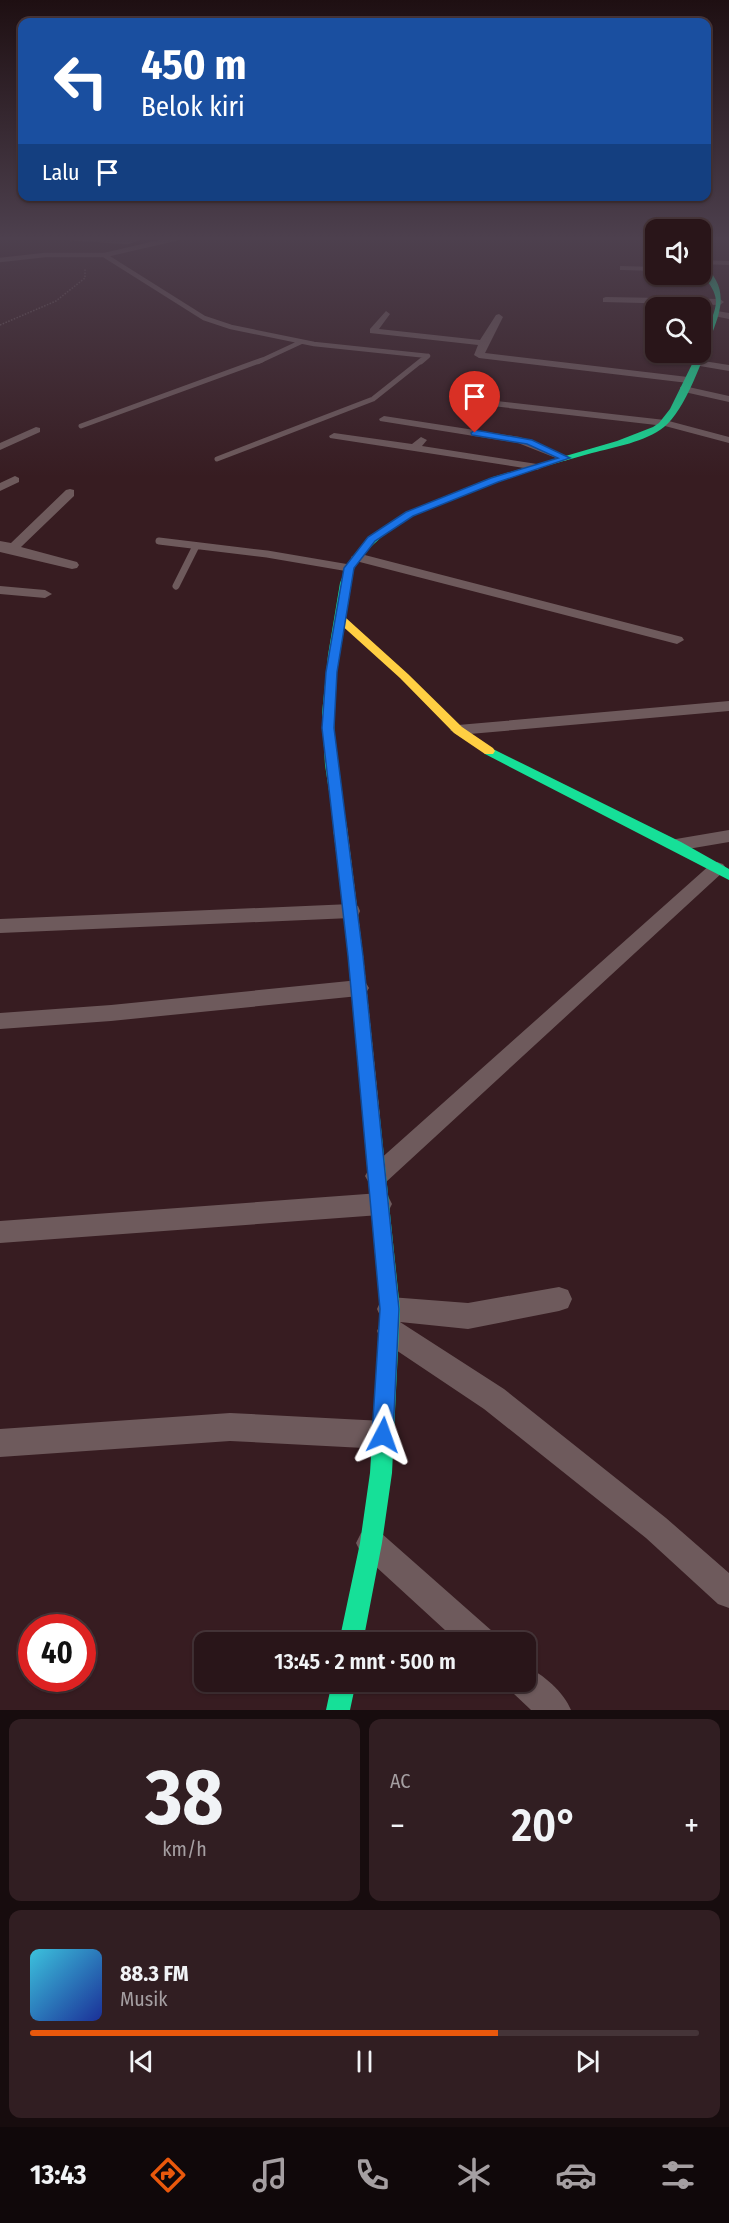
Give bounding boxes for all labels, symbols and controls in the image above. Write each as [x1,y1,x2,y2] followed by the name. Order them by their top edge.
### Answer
[141,40,247,90] text: 450 m
[42,42,120,120] icon: left
[141,91,245,123] text: Belok kiri
[91,156,124,189] icon: arrive
[42,159,79,186] text: Lalu
[645,219,711,363] map controls
[645,219,711,285] button: sound
[645,297,711,363] button: search
[449,371,500,433] pin
[458,380,491,413] icon: arrive
[351,1403,415,1467] position arrow
[18,1614,96,1692] speed limit sign: 40
[274,1648,456,1675] text: 13:45 · 2 mnt · 500 m
[145,1751,224,1845] text: 38
[390,1769,410,1793] text: AC
[511,1799,577,1853] text: 20°
[390,1806,405,1846] text: −
[684,1806,699,1846] text: +
[162,1837,207,1861] text: km/h
[120,1960,189,1987] text: 88.3 FM
[120,1987,168,2011] text: Musik
[125,2045,158,2078] icon: previous
[348,2045,381,2078] icon: pause
[571,2045,604,2078] icon: next
[147,2154,189,2196] icon: directions
[249,2154,291,2196] icon: music
[351,2154,393,2196] icon: phone
[453,2154,495,2196] icon: climate
[555,2154,597,2196] icon: car
[657,2154,699,2196] icon: filters
[30,2159,87,2191] text: 13:43

